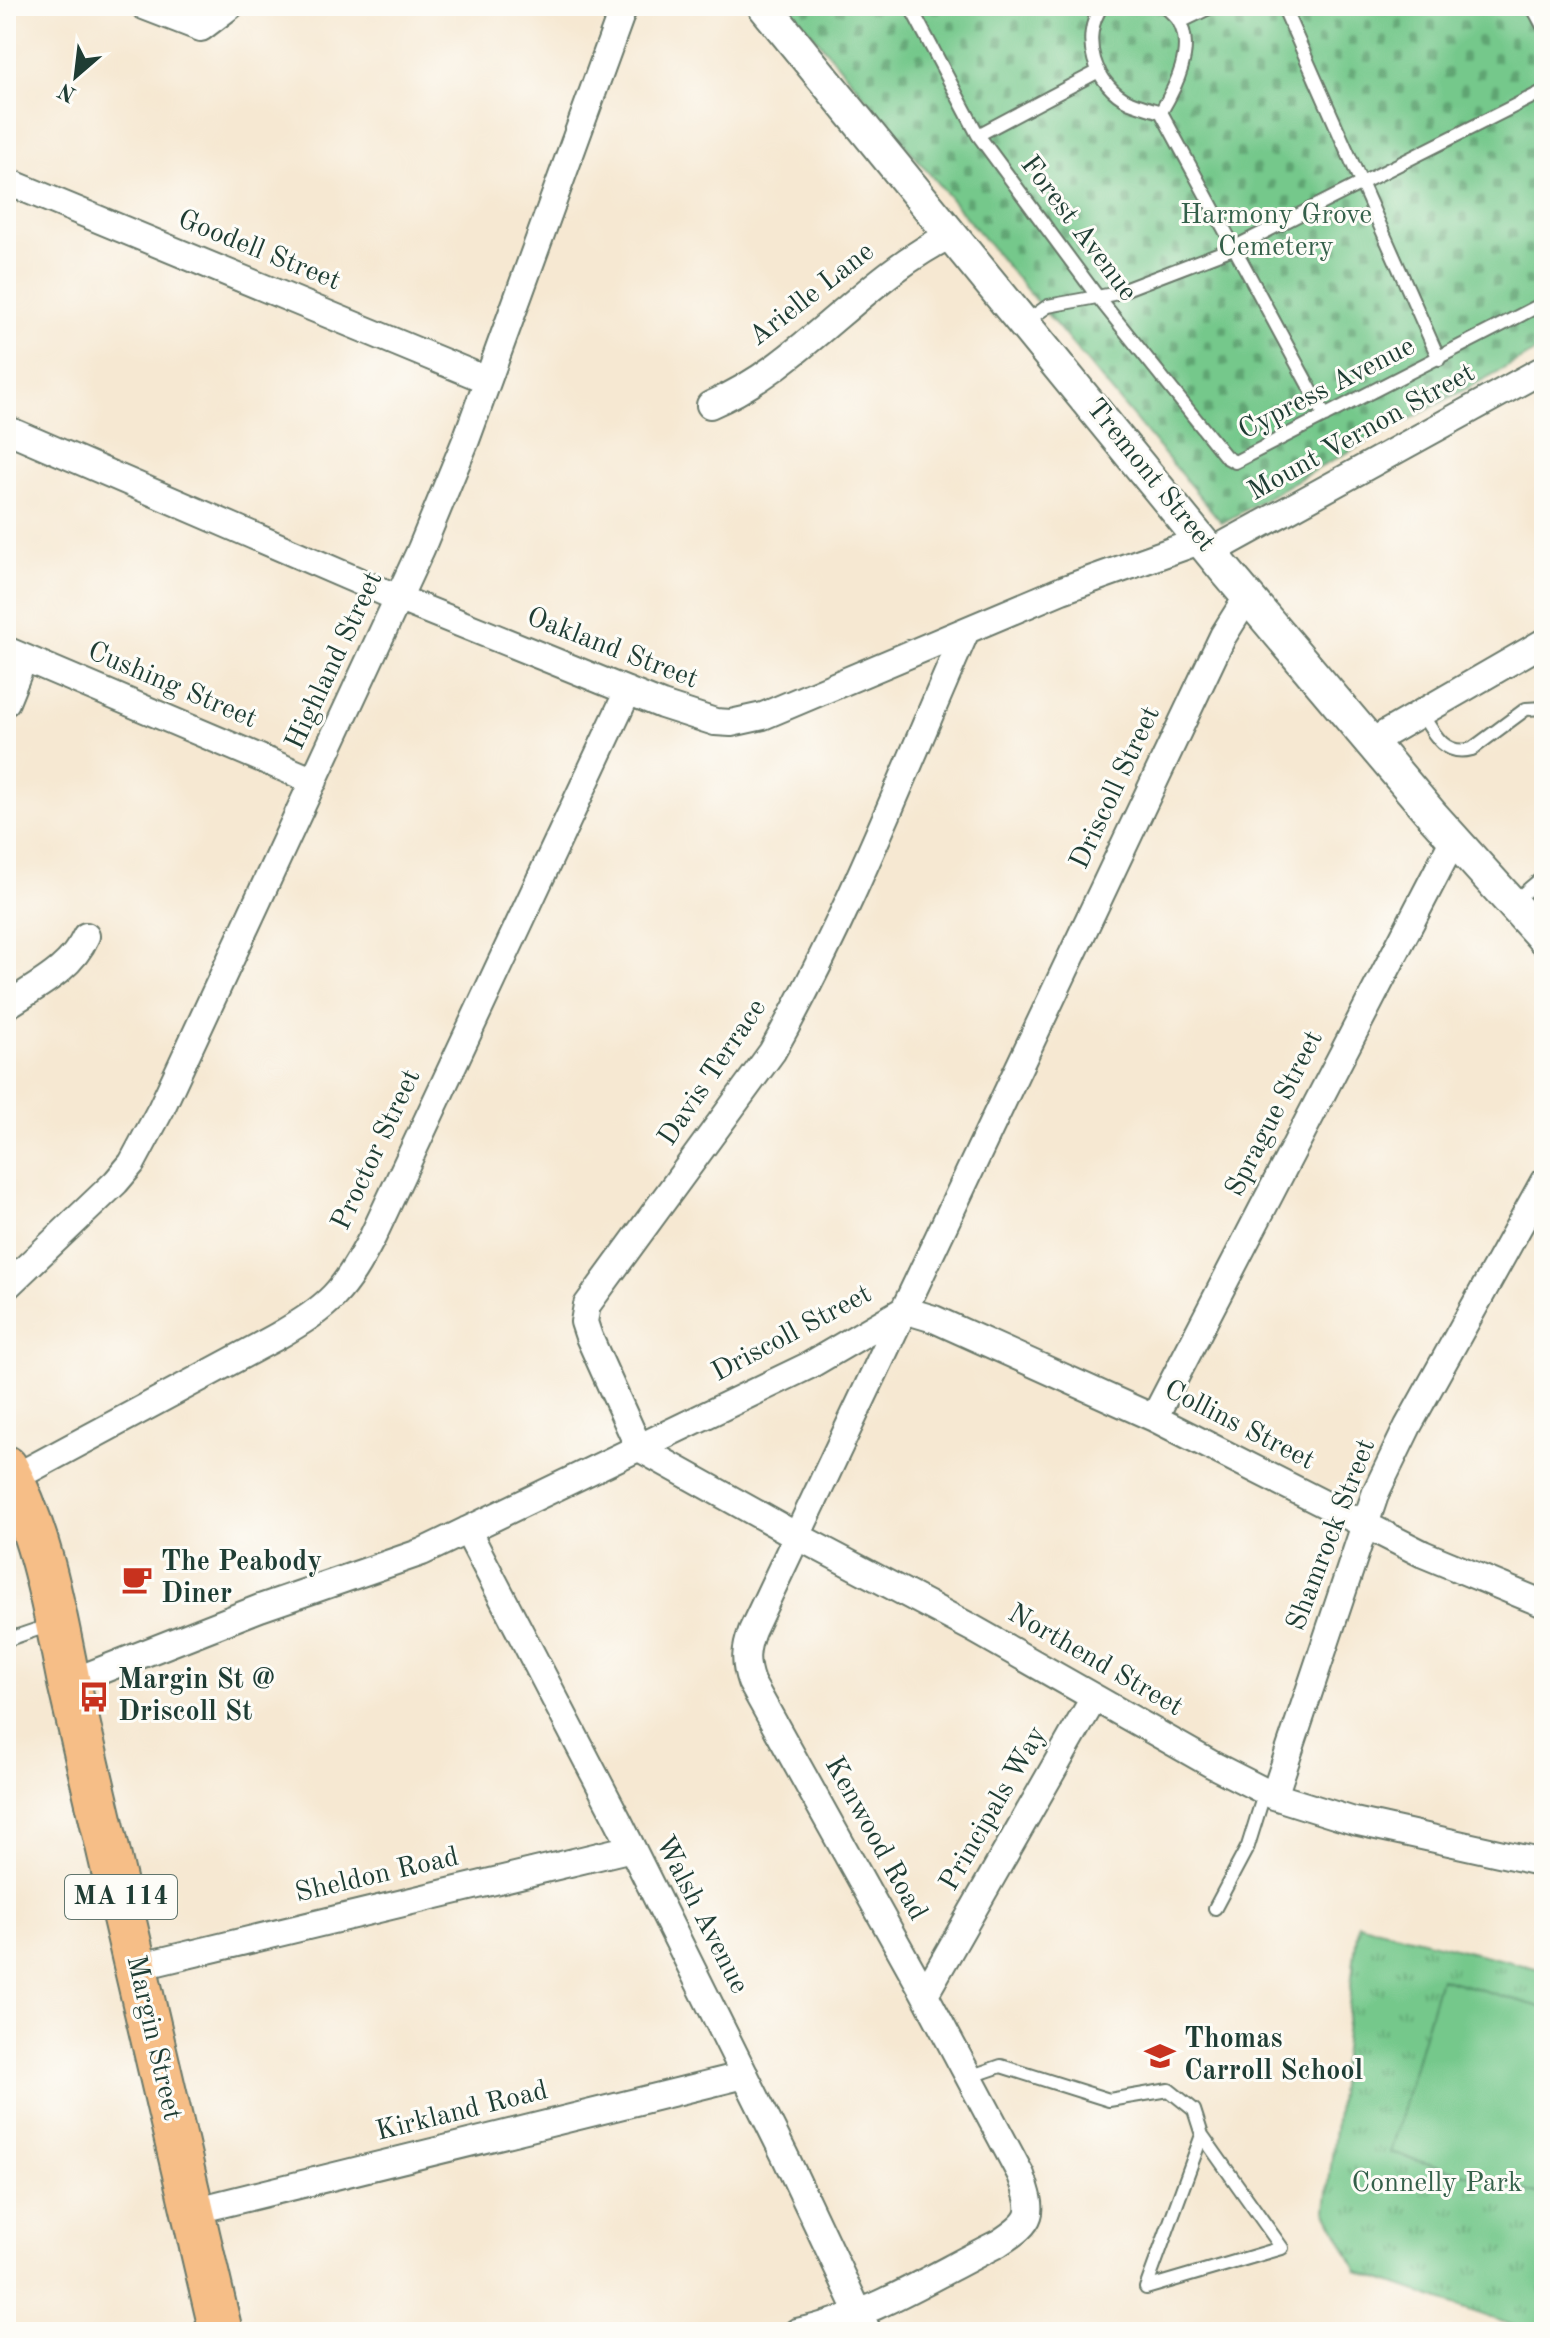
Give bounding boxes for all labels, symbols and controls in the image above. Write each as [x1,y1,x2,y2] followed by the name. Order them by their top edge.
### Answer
[36,36,116,116] north arrow
[55,78,80,106] text: N
[1014,151,1142,307] street label: Forest Avenue
[1180,202,1372,262] park label: Harmony Grove Cemetery
[174,206,344,296] street label: Goodell Street
[744,238,880,352] street label: Arielle Lane
[1234,333,1420,445] street label: Cypress Avenue
[1244,359,1480,507] street label: Mount Vernon Street
[1080,394,1220,558] street label: Tremont Street
[281,568,389,754] street label: Highland Street
[522,603,702,695] street label: Oakland Street
[83,638,261,734] street label: Cushing Street
[1066,702,1166,874] street label: Driscoll Street
[654,995,772,1151] street label: Davis Terrace
[1221,1026,1329,1202] street label: Sprague Street
[328,1065,426,1235] street label: Proctor Street
[708,1280,876,1388] street label: Driscoll Street
[1159,1376,1319,1476] street label: Collins Street
[1283,1435,1381,1635] street label: Shamrock Street
[161,1549,322,1609] place label: The Peabody Diner
[120,1562,154,1596] cafe icon: The Peabody Diner
[1003,1600,1187,1722] street label: Northend Street
[118,1667,275,1727] place label: Margin St @ Driscoll St
[77,1680,111,1714] bus stop icon: Margin St @ Driscoll St
[936,1722,1052,1896] street label: Principals Way
[819,1753,931,1925] street label: Kenwood Road
[649,1831,753,1999] street label: Walsh Avenue
[293,1844,461,1908] street label: Sheldon Road
[65,1875,177,1919] road number: MA 114
[120,1953,186,2123] street label: Margin Street
[1184,2026,1364,2086] place label: Thomas Carroll School
[1143,2039,1177,2073] school or university icon: Thomas Carroll School
[373,2077,551,2147] street label: Kirkland Road
[1351,2170,1523,2198] park label: Connelly Park

